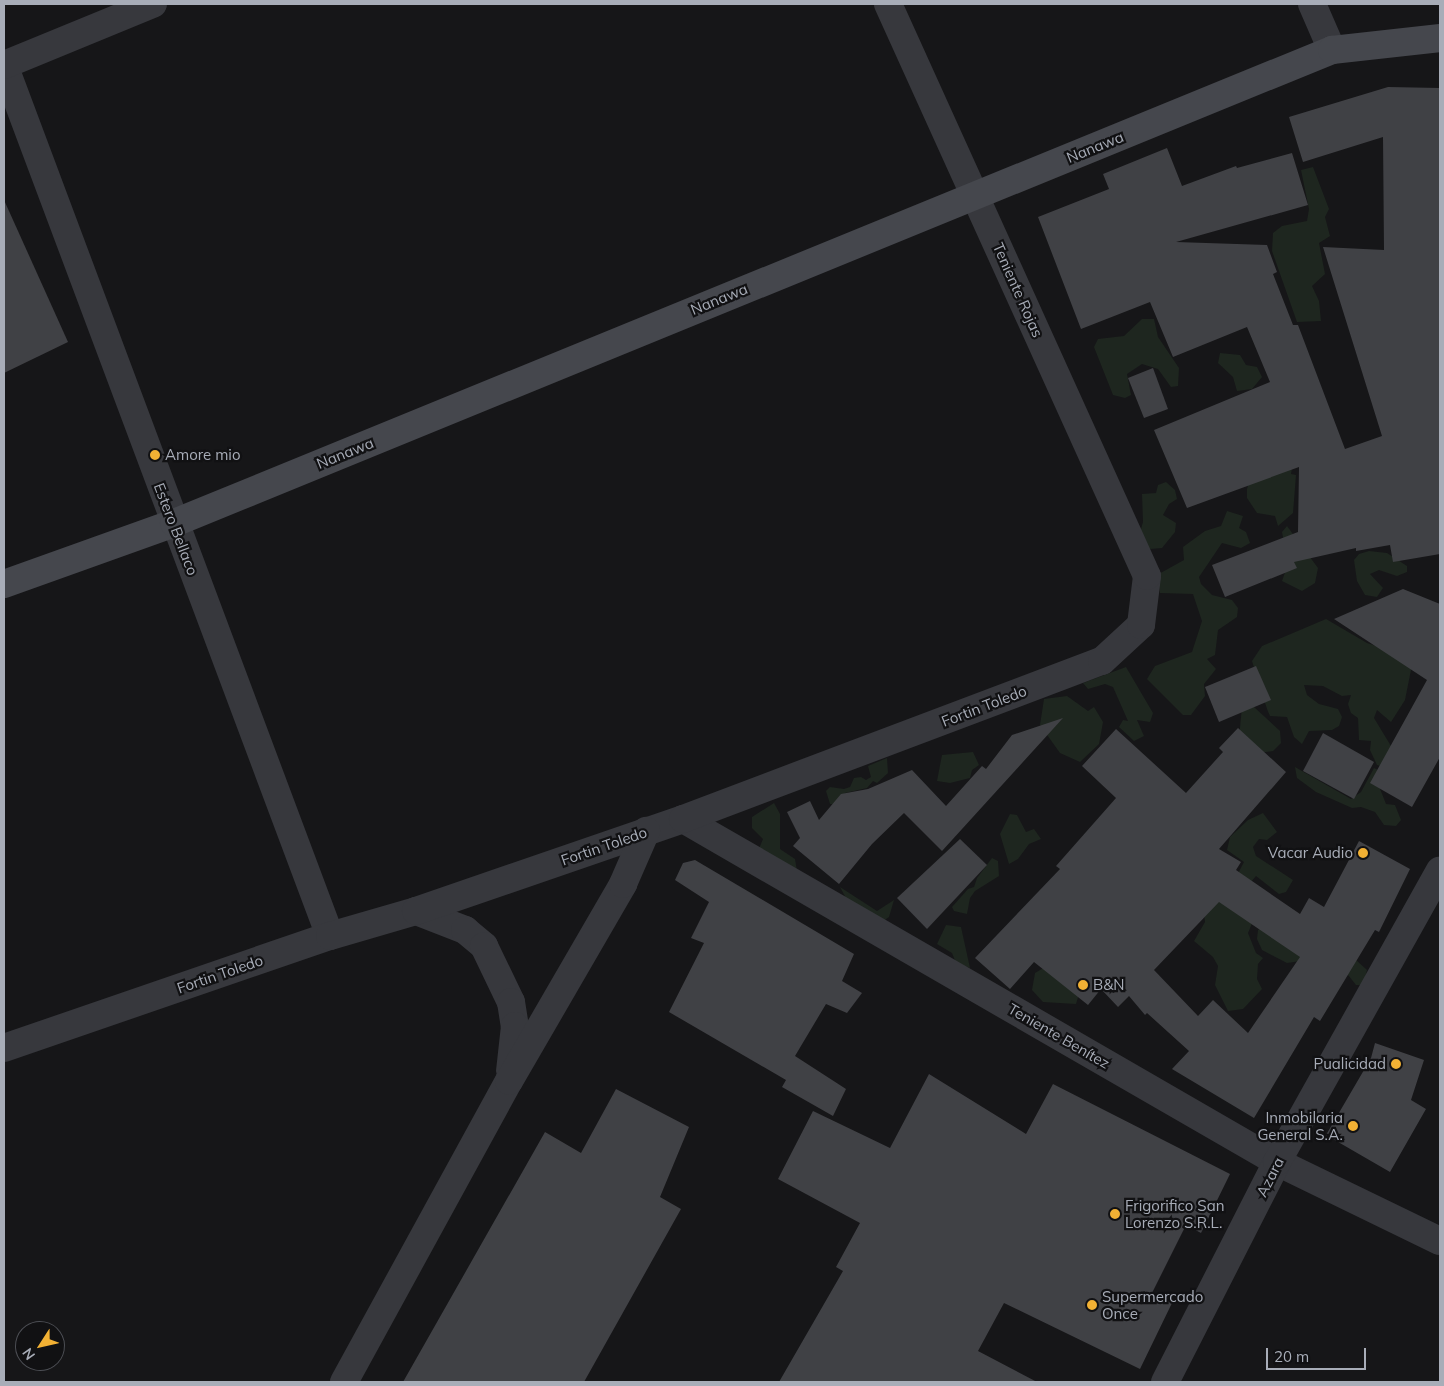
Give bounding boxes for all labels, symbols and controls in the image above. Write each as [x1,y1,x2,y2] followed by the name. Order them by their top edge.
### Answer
[1064,127,1126,167] street label: Nanawa
[989,240,1047,340] street label: Teniente Rojas
[688,279,750,319] street label: Nanawa
[314,433,376,473] street label: Nanawa
[165,446,240,464] place label: Amore mio
[149,449,161,461] marker: Amore mio
[150,480,202,578] street label: Estero Bellaco
[939,681,1029,731] street label: Fortin Toledo
[559,823,649,869] street label: Fortin Toledo
[1268,844,1353,862] place label: Vacar Audio
[1357,847,1369,859] marker: Vacar Audio
[175,951,265,997] street label: Fortin Toledo
[1093,976,1124,994] place label: B&N
[1077,979,1089,991] marker: B&N
[1005,1000,1113,1072] street label: Teniente Benítez
[1314,1055,1386,1073] place label: Pualicidad
[1390,1058,1402,1070] marker: Pualicidad
[1257,1108,1343,1143] place label: Inmobilaria General S.A.
[1347,1120,1359,1132] marker: Inmobilaria General S.A.
[1252,1154,1288,1200] street label: Azara
[1125,1196,1224,1231] place label: Frigorifico San Lorenzo S.R.L.
[1109,1208,1121,1220] marker: Frigorifico San Lorenzo S.R.L.
[1102,1287,1203,1322] place label: Supermercado Once
[1086,1299,1098,1311] marker: Supermercado Once
[15,1321,65,1371] north arrow
[1269,1338,1369,1370] scale bar
[18,1345,39,1364] text: N
[1274,1347,1309,1366] text: 20 m

